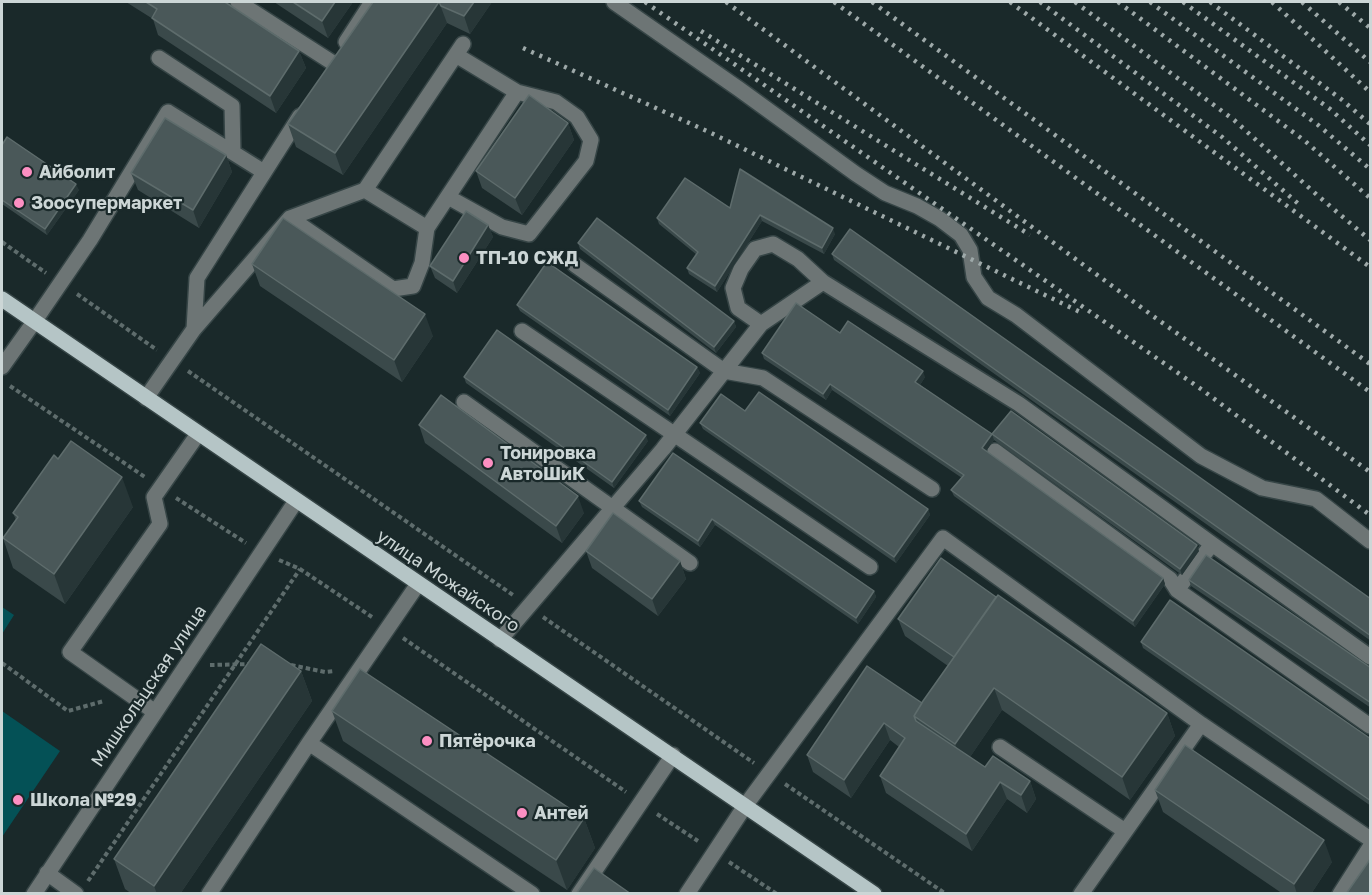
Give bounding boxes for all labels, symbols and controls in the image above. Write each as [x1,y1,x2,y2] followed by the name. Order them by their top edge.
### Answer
[39,161,115,183] place label: Айболит
[20,165,34,179] marker: Айболит
[31,192,182,214] place label: Зоосупермаркет
[12,196,26,210] marker: Зоосупермаркет
[476,247,578,269] place label: ТП-10 СЖД
[457,251,471,265] marker: ТП-10 СЖД
[500,442,596,484] place label: Тонировка АвтоШиК
[481,456,495,470] marker: Тонировка АвтоШиК
[372,525,524,637] street label: улица Можайского
[87,601,211,771] street label: Мишкольцская улица
[439,730,536,752] place label: Пятёрочка
[420,734,434,748] marker: Пятёрочка
[30,789,137,811] place label: Школа №29
[11,793,25,807] marker: Школа №29
[534,802,589,824] place label: Антей
[515,806,529,820] marker: Антей

